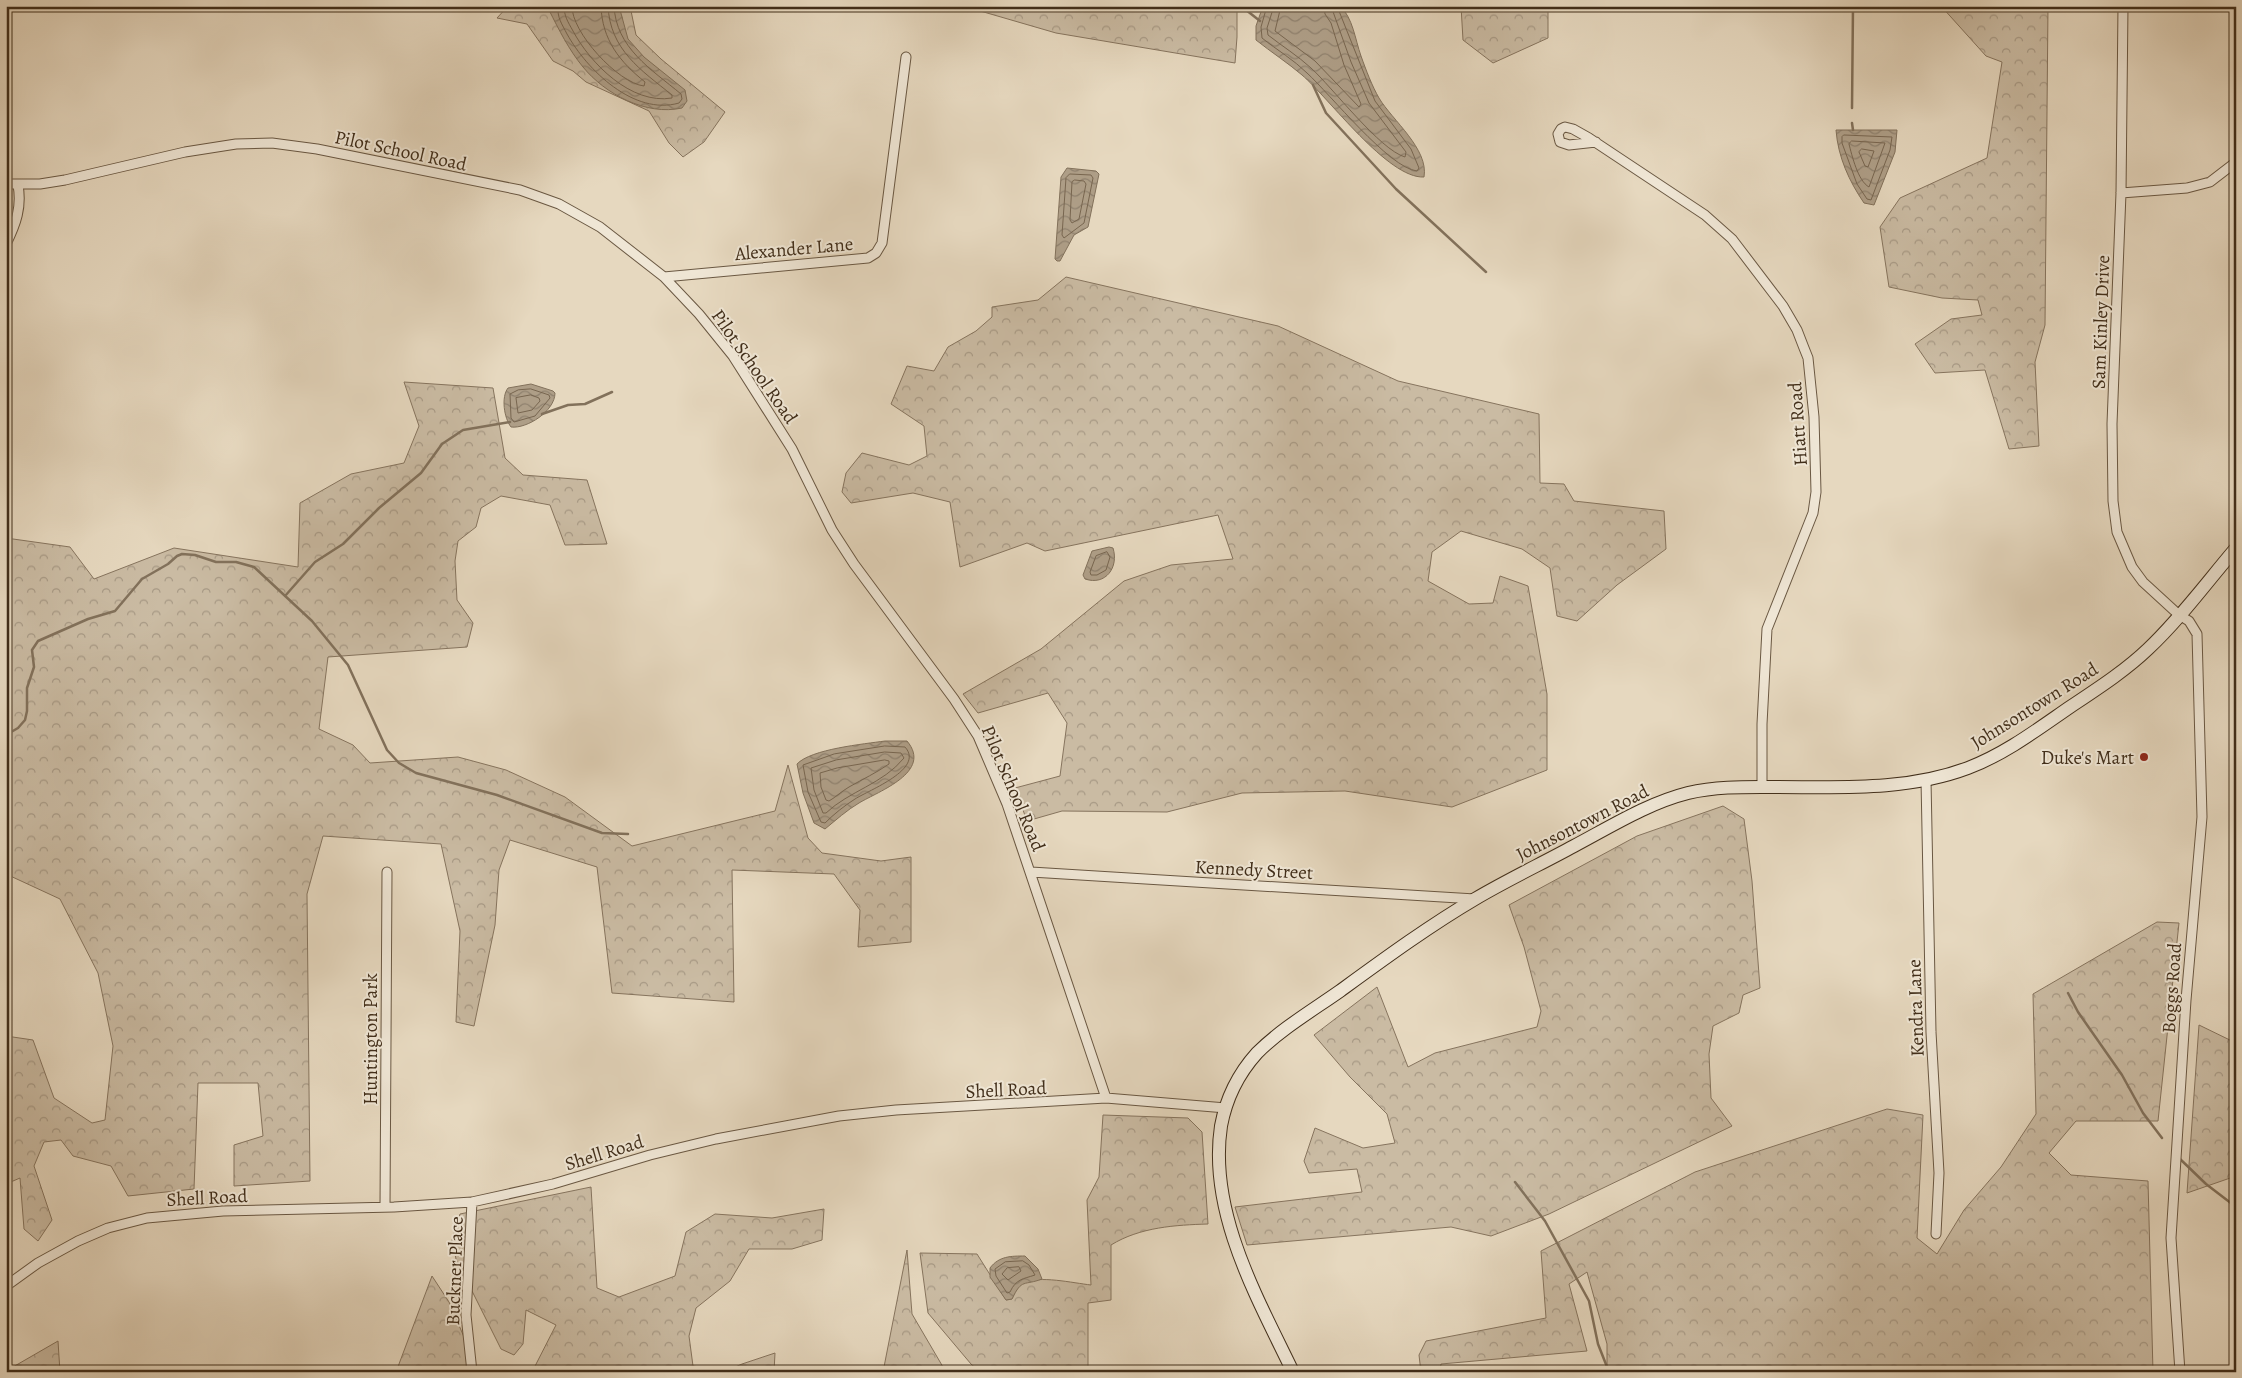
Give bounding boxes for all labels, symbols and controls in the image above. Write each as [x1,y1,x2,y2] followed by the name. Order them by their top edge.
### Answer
[332,124,470,178] street label: Pilot School Road
[733,231,854,267] street label: Alexander Lane
[2086,255,2116,389] street label: Sam Kinley Drive
[705,304,804,430] street label: Pilot School Road
[1782,380,1814,467] street label: Hiatt Road
[1966,656,2104,755] street label: Johnsontown Road
[975,721,1052,856] street label: Pilot School Road
[2041,745,2134,771] place label: Duke's Mart
[2138,751,2150,763] marker: Duke's Mart
[1512,778,1654,868] street label: Johnsontown Road
[1194,854,1314,886] street label: Kennedy Street
[2156,941,2188,1034] street label: Boggs Road
[1901,959,1931,1057] street label: Kendra Lane
[358,972,384,1105] street label: Huntington Park
[965,1075,1048,1105] street label: Shell Road
[562,1128,648,1177] street label: Shell Road
[166,1183,249,1213] street label: Shell Road
[440,1216,470,1326] street label: Buckner Place

